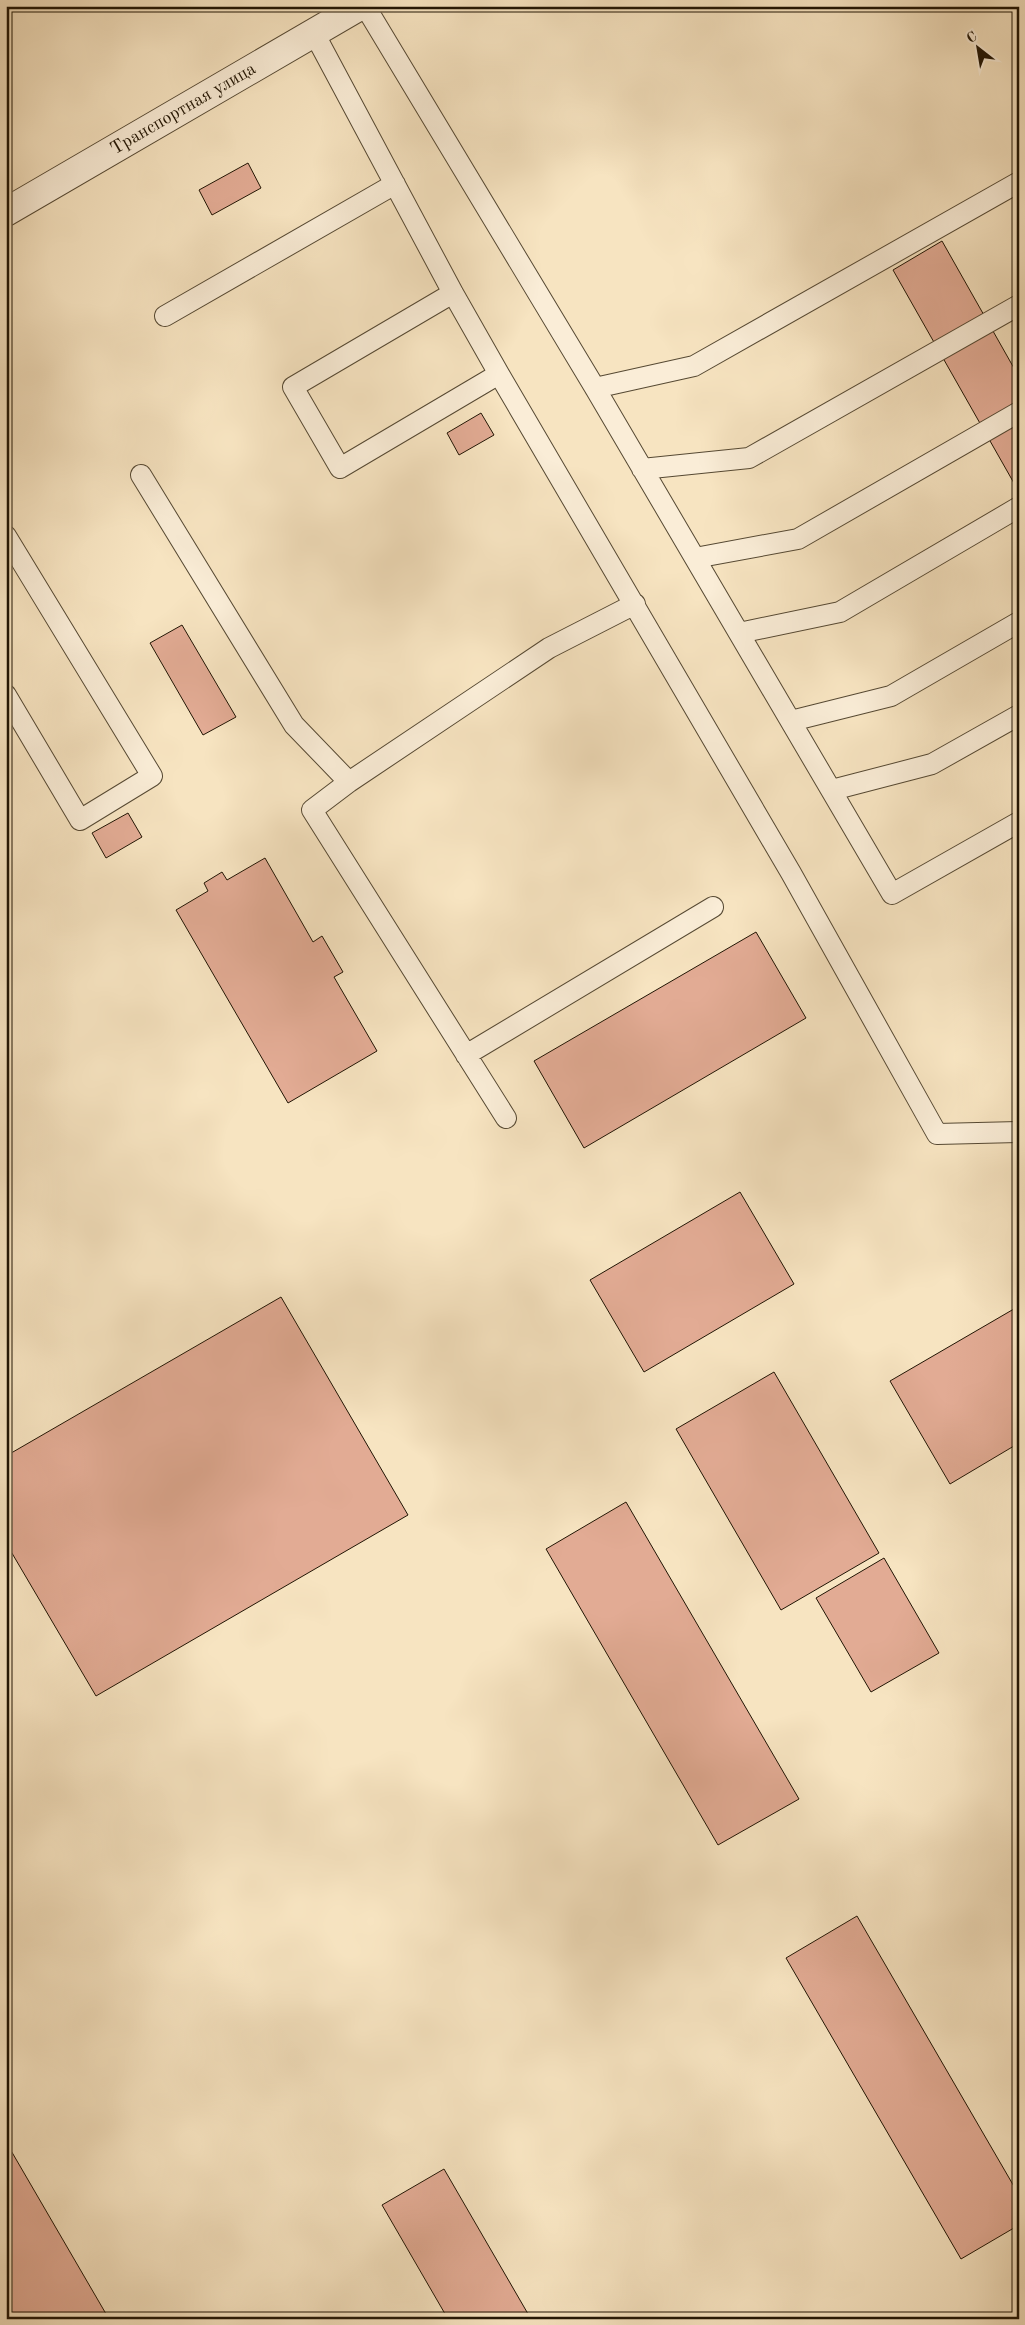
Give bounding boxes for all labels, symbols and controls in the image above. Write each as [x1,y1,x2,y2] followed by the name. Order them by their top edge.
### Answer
[952,22,1002,72] north arrow
[964,29,979,46] text: С
[107,60,259,158] street label: Транспортная улица

